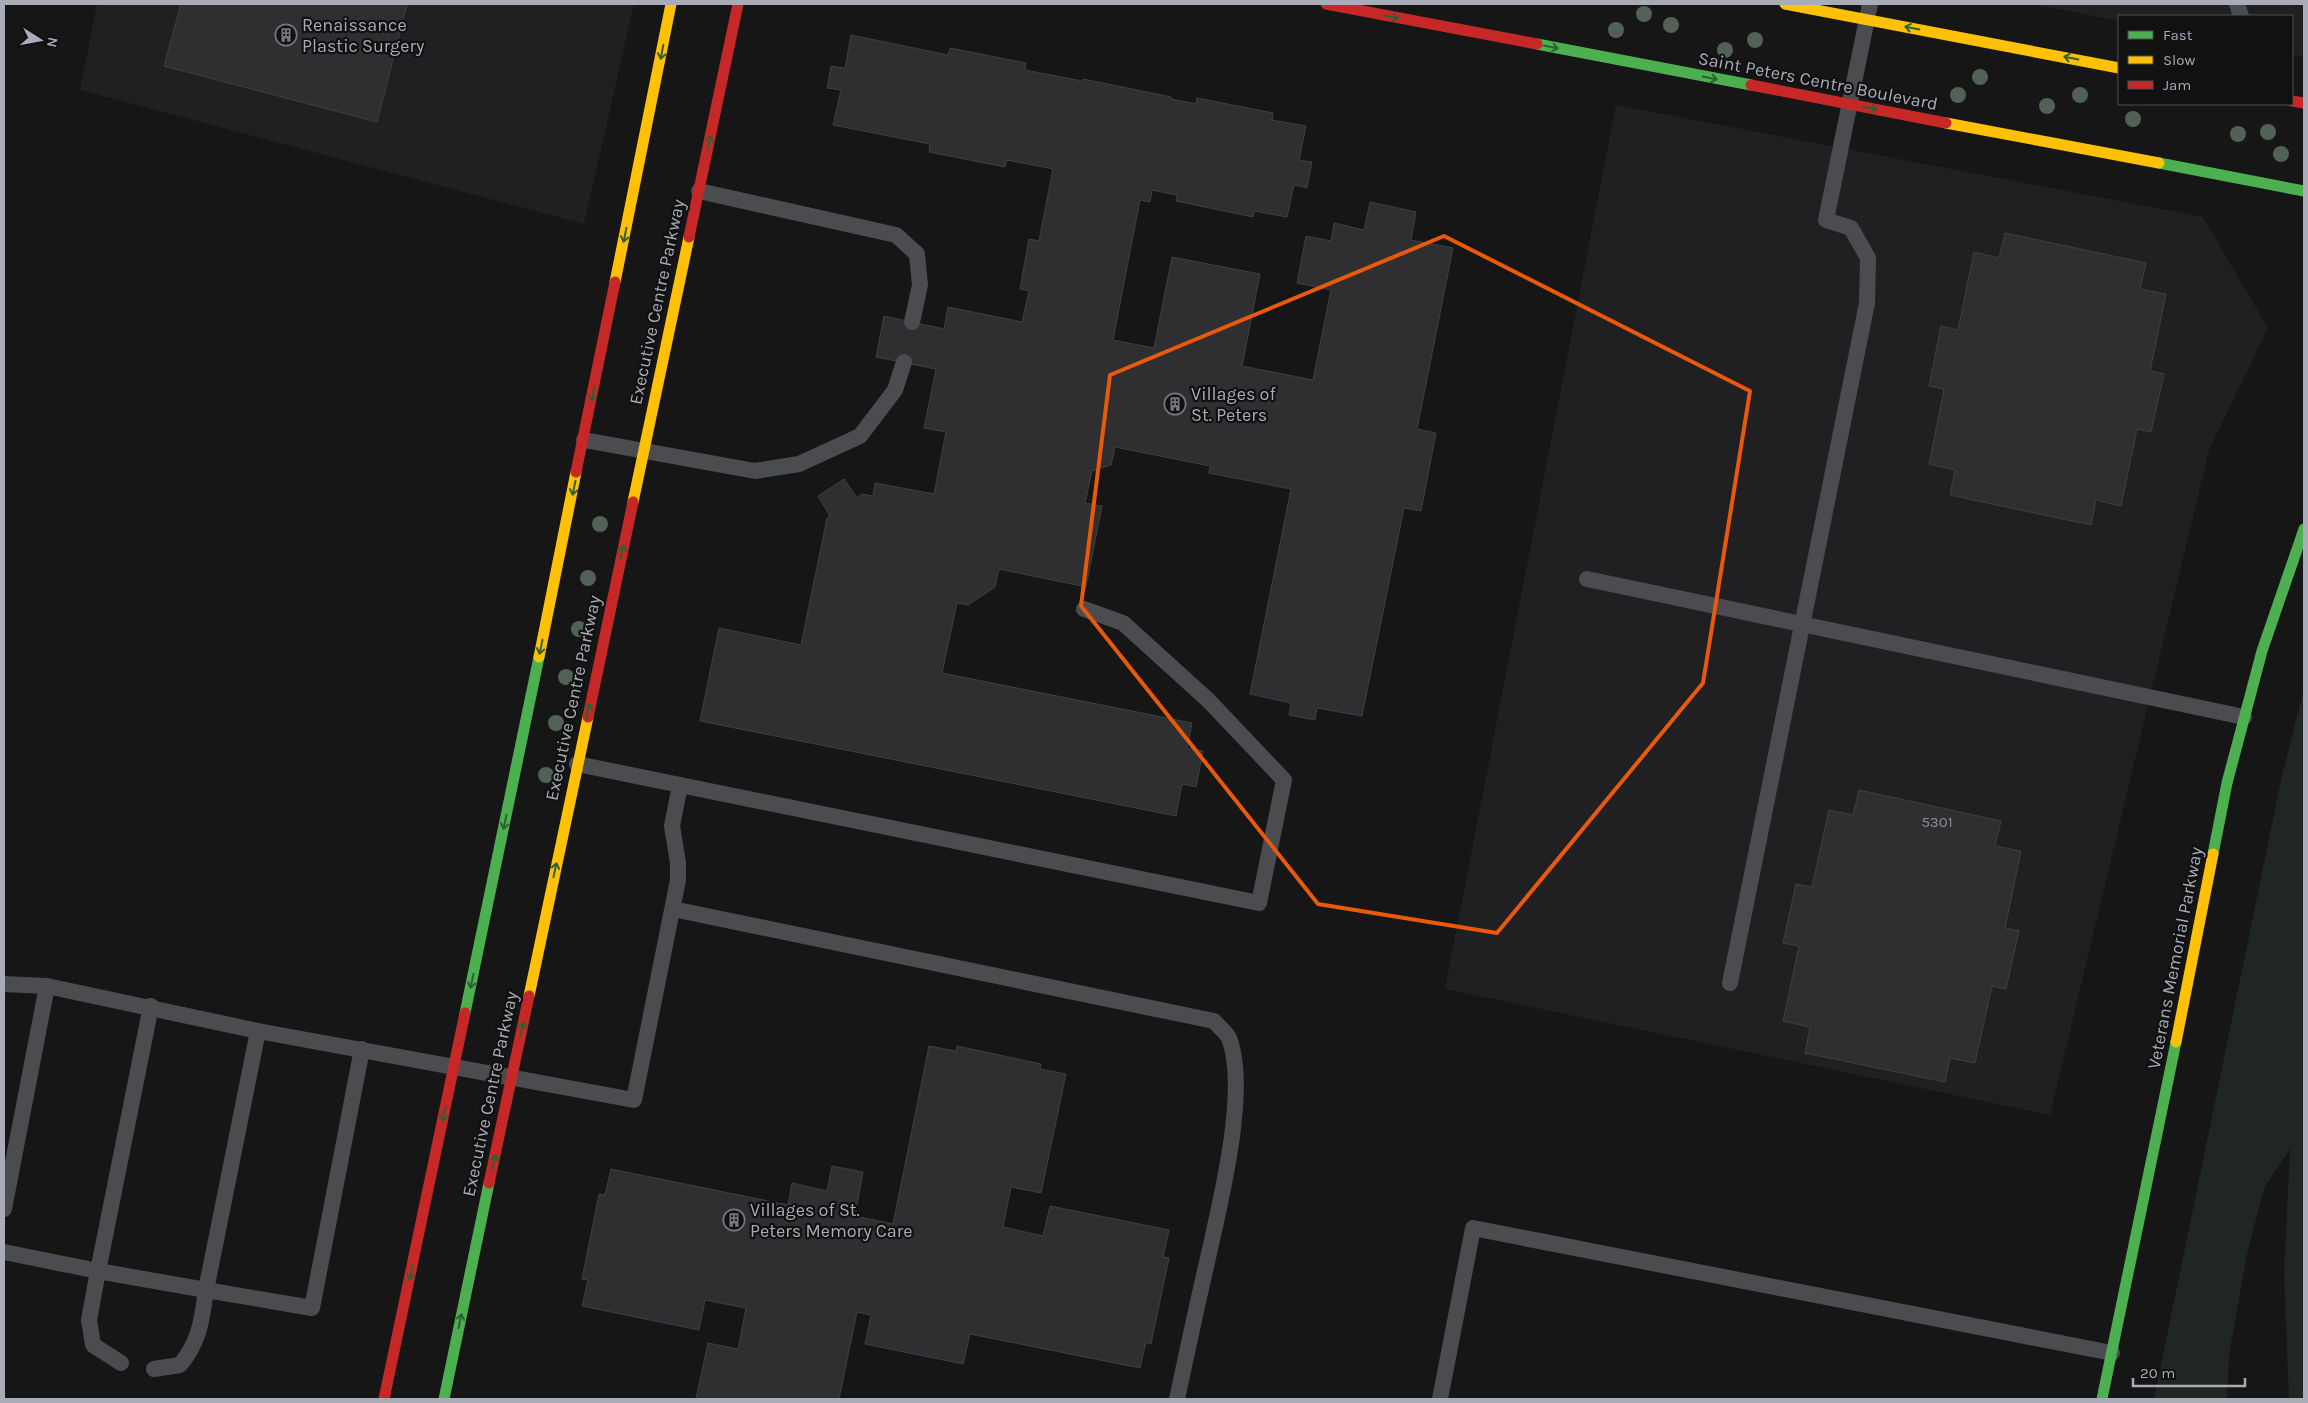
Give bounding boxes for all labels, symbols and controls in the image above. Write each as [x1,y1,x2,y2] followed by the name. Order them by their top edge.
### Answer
[1383,12,1399,22] one-way arrow
[302,14,425,57] place label: Renaissance Plastic Surgery
[15,15,65,65] north arrow
[2118,15,2293,105] legend
[274,23,298,47] building icon: Renaissance Plastic Surgery
[1904,23,1920,32] one-way arrow
[2163,26,2193,44] text: Fast
[43,36,62,49] text: N
[657,43,666,59] one-way arrow
[1542,43,1558,53] one-way arrow
[1696,47,1940,115] street label: Saint Peters Centre Boulevard
[2163,51,2195,69] text: Slow
[2064,53,2080,63] one-way arrow
[1702,73,1718,83] one-way arrow
[2163,76,2191,94] text: Jam
[1861,104,1877,114] one-way arrow
[705,136,714,152] one-way arrow
[624,197,690,407] street label: Executive Centre Parkway
[620,226,629,242] one-way arrow
[1191,383,1276,426] place label: Villages of St. Peters
[588,386,597,402] one-way arrow
[1163,392,1187,416] building icon: Villages of St. Peters
[569,479,578,495] one-way arrow
[618,545,627,561] one-way arrow
[540,593,606,803] street label: Executive Centre Parkway
[536,638,546,654] one-way arrow
[584,703,593,719] one-way arrow
[1921,813,1953,831] house number: 5301
[500,814,510,830] one-way arrow
[2143,844,2207,1071] street label: Veterans Memorial Parkway
[551,862,560,878] one-way arrow
[467,973,476,989] one-way arrow
[457,989,523,1199] street label: Executive Centre Parkway
[518,1022,527,1038] one-way arrow
[439,1105,448,1121] one-way arrow
[489,1155,499,1171] one-way arrow
[750,1199,912,1242] place label: Villages of St. Peters Memory Care
[722,1208,746,1232] building icon: Villages of St. Peters Memory Care
[406,1264,415,1280] one-way arrow
[456,1313,465,1329] one-way arrow
[2133,1356,2246,1388] scale bar
[2140,1364,2175,1382] text: 20 m

